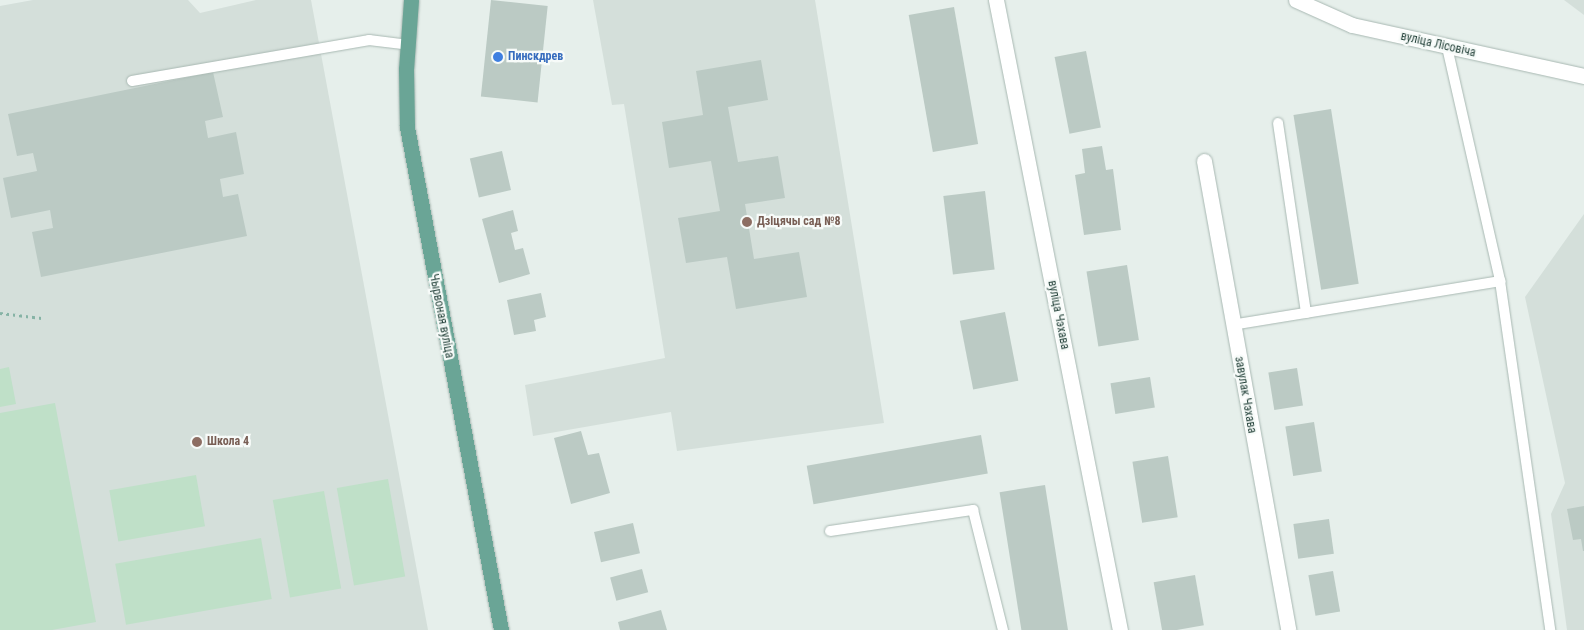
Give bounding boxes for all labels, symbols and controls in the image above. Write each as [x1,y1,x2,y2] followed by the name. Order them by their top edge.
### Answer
[1399,29,1477,61] street label: вуліца Лісовіча
[508,50,563,64] place label: Пинскдрев
[492,51,504,63] marker: Пинскдрев
[757,215,841,229] place label: Дзіцячы сад №8
[741,216,753,228] marker: Дзіцячы сад №8
[426,273,456,359] street label: Чырвоная вуліца
[1044,279,1072,351] street label: вуліца Чэхава
[1231,355,1259,435] street label: завулак Чэхава
[207,435,249,449] place label: Школа 4
[191,436,203,448] marker: Школа 4

